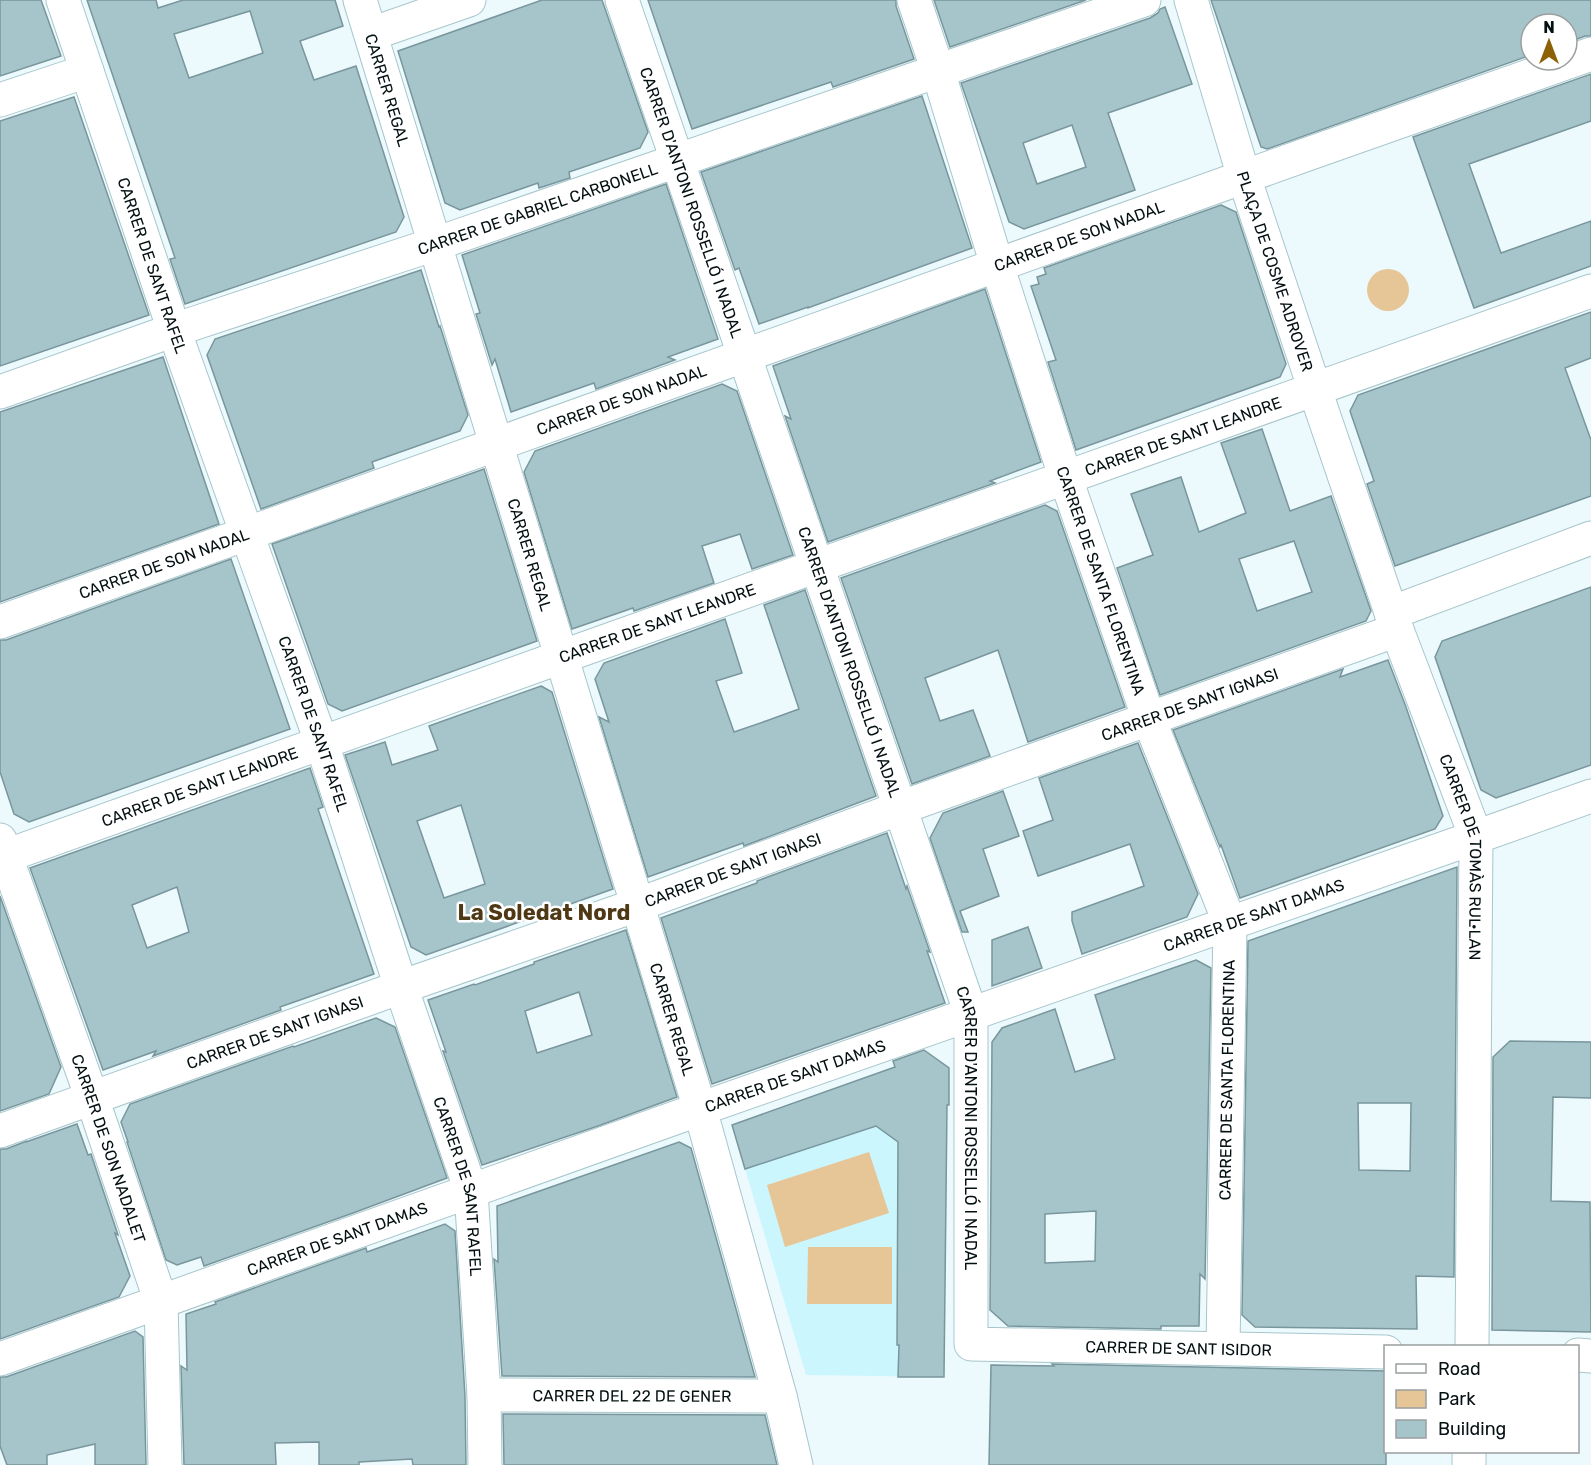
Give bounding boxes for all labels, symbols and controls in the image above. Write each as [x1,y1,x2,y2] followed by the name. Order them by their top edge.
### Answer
[1519,12,1579,72] north arrow
[1543,18,1555,37] text: N
[361,31,414,149] street label: CARRER REGAL
[636,64,747,340] street label: CARRER D'ANTONI ROSSELLÓ I NADAL
[415,159,660,259] street label: CARRER DE GABRIEL CARBONELL
[1233,169,1318,374] street label: PLAÇA DE COSME ADROVER
[114,175,191,356] street label: CARRER DE SANT RAFEL
[991,197,1167,275] street label: CARRER DE SON NADAL
[534,360,709,439] street label: CARRER DE SON NADAL
[1082,392,1284,480] street label: CARRER DE SANT LEANDRE
[1053,464,1150,698] street label: CARRER DE SANTA FLORENTINA
[504,496,556,613] street label: CARRER REGAL
[76,524,251,603] street label: CARRER DE SON NADAL
[794,524,905,800] street label: CARRER D'ANTONI ROSSELLÓ I NADAL
[556,579,758,666] street label: CARRER DE SANT LEANDRE
[275,633,353,814] street label: CARRER DE SANT RAFEL
[1099,664,1281,745] street label: CARRER DE SANT IGNASI
[99,743,300,830] street label: CARRER DE SANT LEANDRE
[1436,751,1486,960] street label: CARRER DE TOMÀS RUL·LAN
[642,828,824,911] street label: CARRER DE SANT IGNASI
[1161,874,1347,955] street label: CARRER DE SANT DAMAS
[458,899,630,926] district label: La Soledat Nord
[1215,959,1239,1200] street label: CARRER DE SANTA FLORENTINA
[646,961,699,1078] street label: CARRER REGAL
[953,983,982,1270] street label: CARRER D'ANTONI ROSSELLÓ I NADAL
[184,992,366,1073] street label: CARRER DE SANT IGNASI
[702,1035,888,1116] street label: CARRER DE SANT DAMAS
[68,1051,150,1245] street label: CARRER DE SON NADALET
[430,1094,486,1277] street label: CARRER DE SANT RAFEL
[244,1198,430,1280] street label: CARRER DE SANT DAMAS
[1085,1337,1272,1359] street label: CARRER DE SANT ISIDOR
[1384,1345,1579,1453] legend
[1438,1358,1481,1380] text: Road
[532,1386,731,1405] street label: CARRER DEL 22 DE GENER
[1438,1388,1476,1410] text: Park
[1438,1418,1506,1440] text: Building

